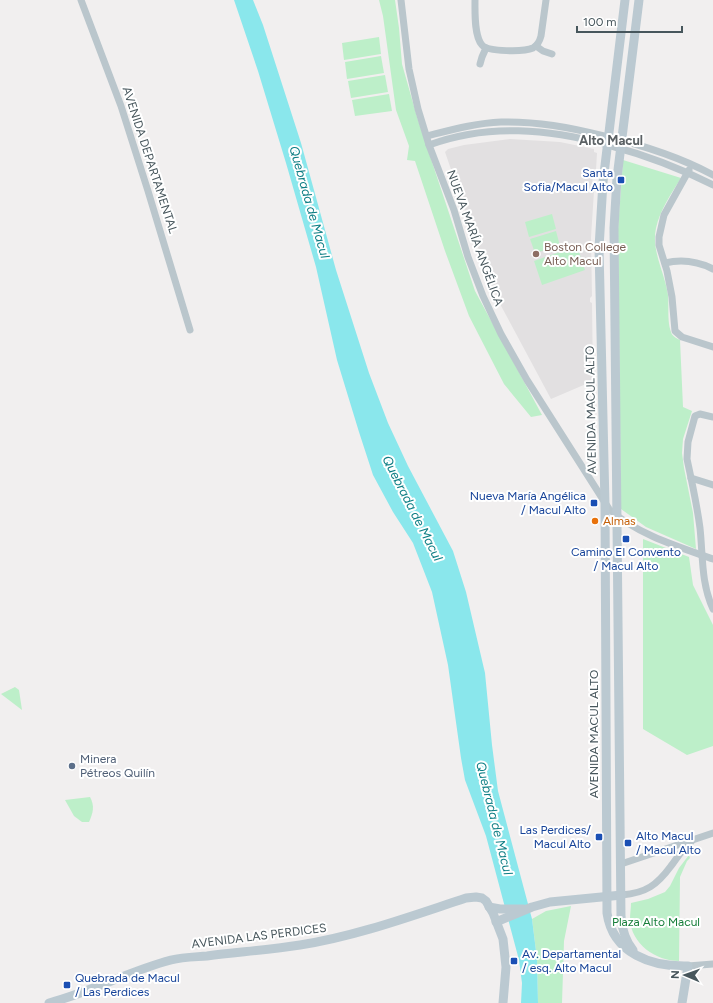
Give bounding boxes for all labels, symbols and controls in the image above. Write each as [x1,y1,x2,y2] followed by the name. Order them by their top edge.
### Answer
[577,8,682,34] scale bar
[583,15,617,29] text: 100 m
[120,85,181,236] street label: AVENIDA DEPARTAMENTAL
[579,133,643,148] district label: Alto Macul
[286,144,333,260] water label: Quebrada de Macul
[523,166,613,194] place label: Santa Sofia/Macul Alto
[444,168,506,308] street label: NUEVA MARÍA ANGÉLICA
[616,175,626,185] marker: Santa Sofia/Macul Alto
[544,240,626,268] place label: Boston College Alto Macul
[531,249,541,259] marker: Boston College Alto Macul
[583,346,599,474] street label: AVENIDA MACUL ALTO
[379,453,446,564] water label: Quebrada de Macul
[470,489,586,517] place label: Nueva María Angélica / Macul Alto
[589,498,599,508] marker: Nueva María Angélica / Macul Alto
[603,514,636,528] place label: Almas
[590,516,600,526] marker: Almas
[621,534,631,544] marker: Camino El Convento / Macul Alto
[571,545,681,573] place label: Camino El Convento / Macul Alto
[587,670,601,798] street label: AVENIDA MACUL ALTO
[80,752,155,780] place label: Minera Pétreos Quilín
[473,760,516,877] water label: Quebrada de Macul
[67,761,77,771] marker: Minera Pétreos Quilín
[520,823,591,851] place label: Las Perdices/ Macul Alto
[636,829,701,857] place label: Alto Macul / Macul Alto
[594,832,604,842] marker: Las Perdices/ Macul Alto
[623,838,633,848] marker: Alto Macul / Macul Alto
[612,915,700,929] park label: Plaza Alto Macul
[191,921,327,951] street label: AVENIDA LAS PERDICES
[522,947,621,975] place label: Av. Departamental / esq. Alto Macul
[665,955,705,995] north arrow
[509,956,519,966] marker: Av. Departamental / esq. Alto Macul
[669,970,682,979] text: N
[75,971,180,999] place label: Quebrada de Macul / Las Perdices
[62,980,72,990] marker: Quebrada de Macul / Las Perdices

